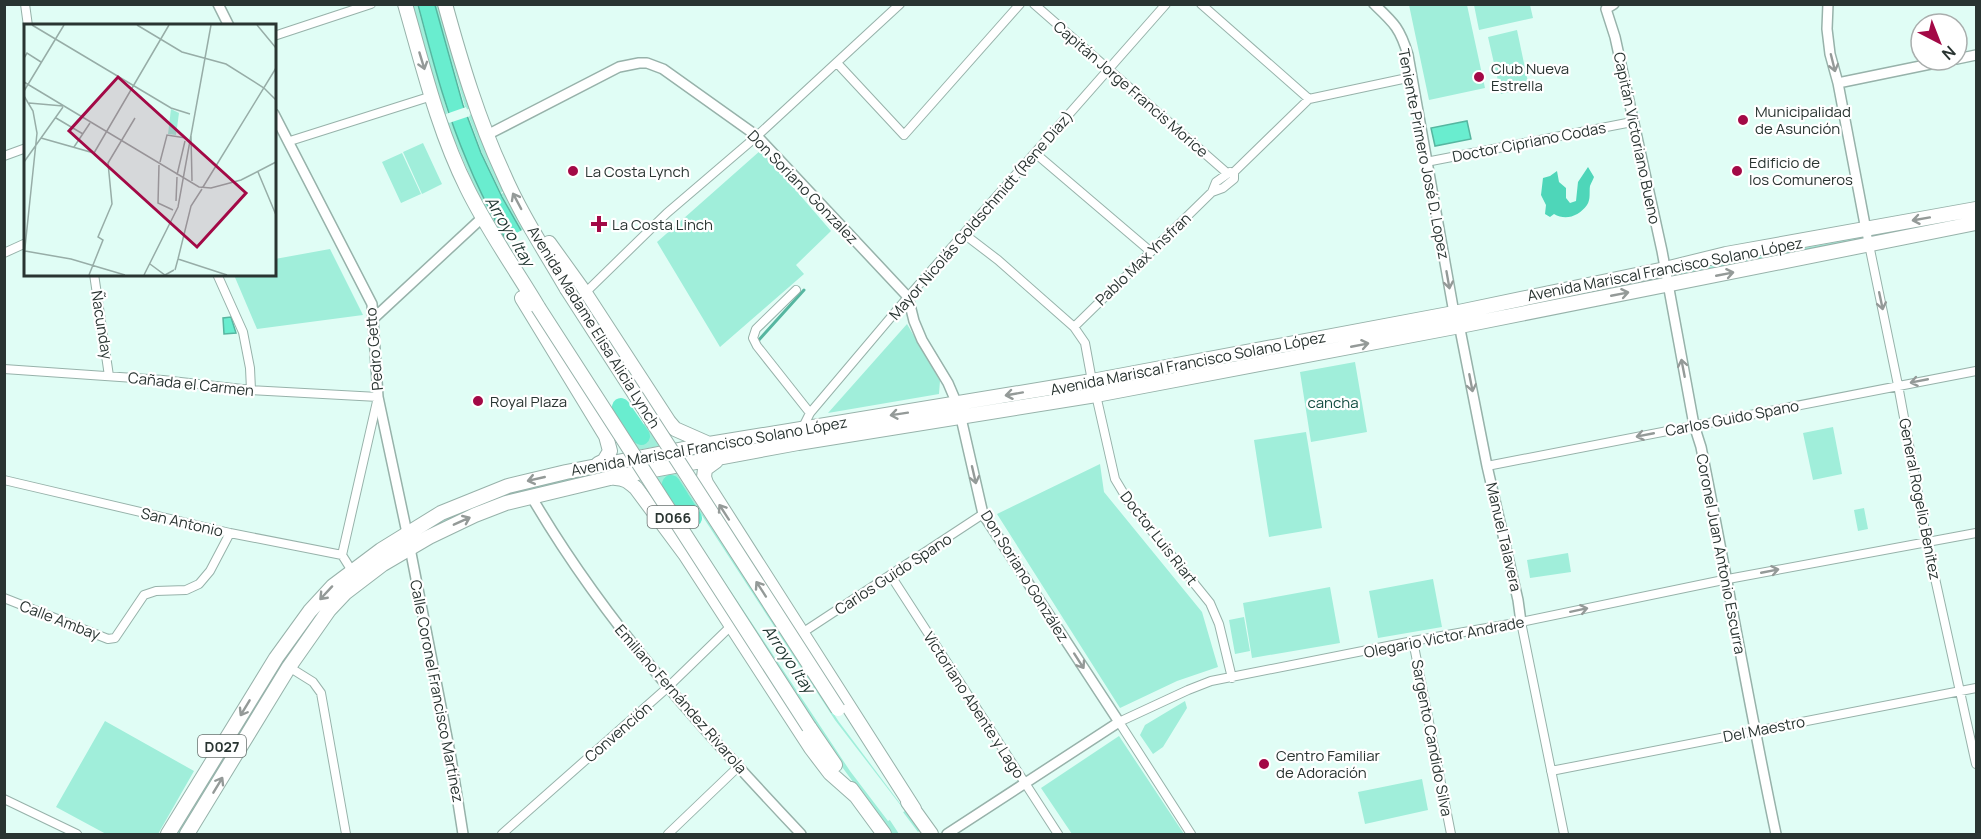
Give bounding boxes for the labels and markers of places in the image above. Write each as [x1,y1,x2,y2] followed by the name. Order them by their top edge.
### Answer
[1491,58,1569,96] place label: Club Nueva Estrella
[1472,70,1486,84] marker: Club Nueva Estrella
[1755,101,1851,139] place label: Municipalidad de Asunción
[1736,113,1750,127] marker: Municipalidad de Asunción
[1749,152,1853,190] place label: Edificio de los Comuneros
[585,161,690,182] place label: La Costa Lynch
[566,164,580,178] marker: La Costa Lynch
[1730,164,1744,178] marker: Edificio de los Comuneros
[612,214,713,235] place label: La Costa Linch
[590,215,608,233] marker: La Costa Linch
[490,391,567,412] place label: Royal Plaza
[471,394,485,408] marker: Royal Plaza
[1276,745,1380,783] place label: Centro Familiar de Adoración
[1257,757,1271,771] marker: Centro Familiar de Adoración

